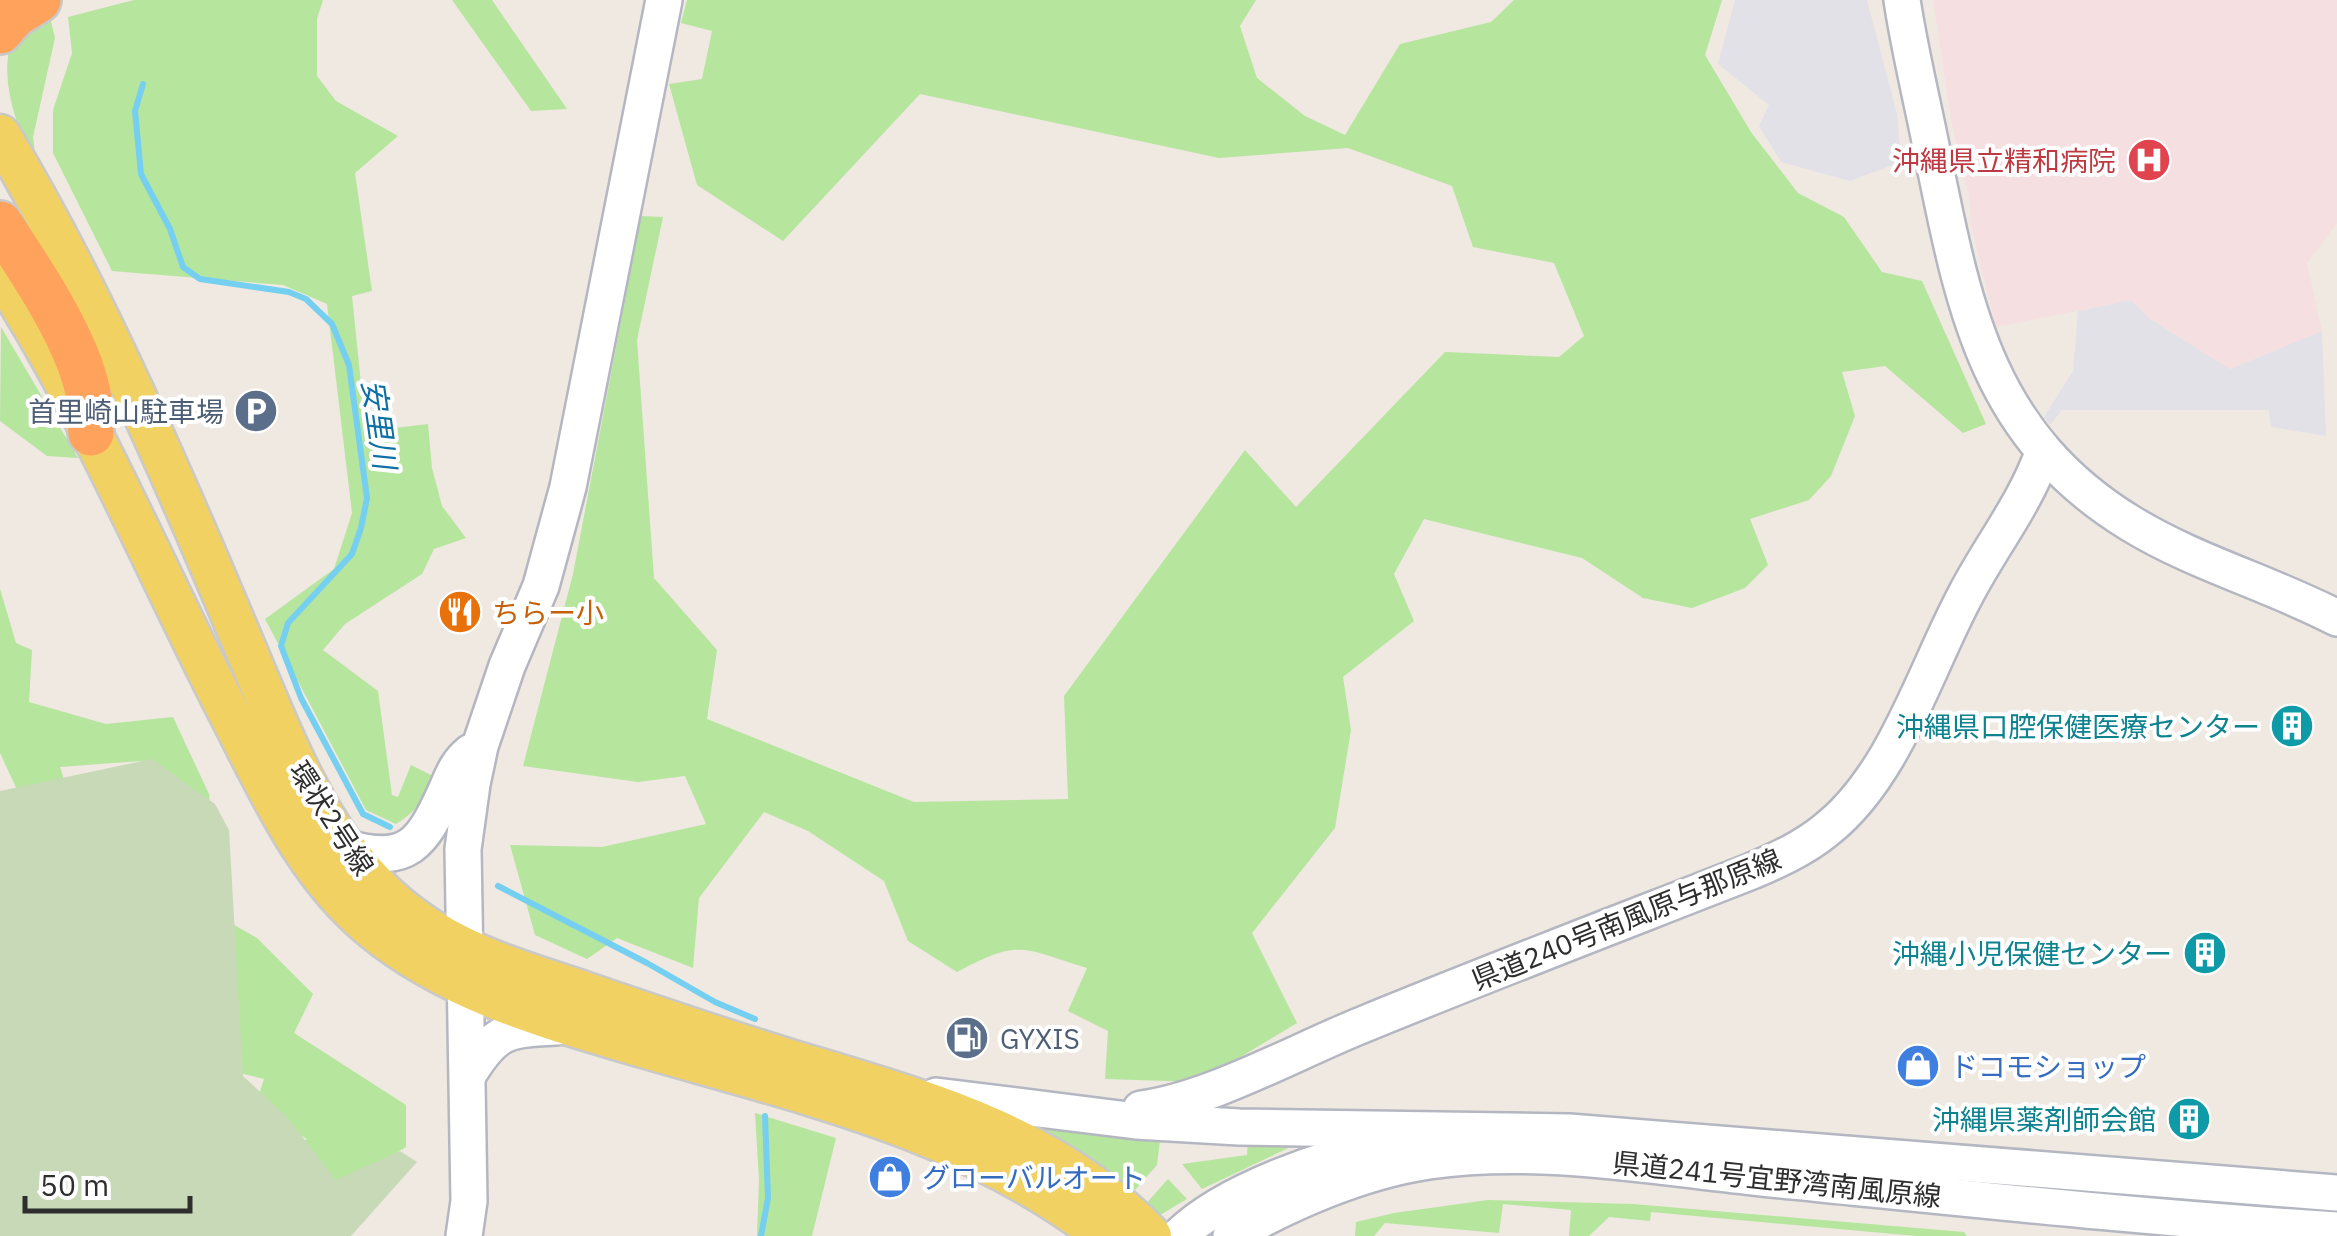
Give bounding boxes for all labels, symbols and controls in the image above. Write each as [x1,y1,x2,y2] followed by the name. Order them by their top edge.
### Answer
[2126,137,2172,183] hospital icon: 沖縄県立精和病院
[1892,142,2116,179] place label: 沖縄県立精和病院
[354,377,406,474] water label: 安里川
[233,388,279,434] parking icon: 首里崎山駐車場
[28,393,224,430] place label: 首里崎山駐車場
[437,589,483,635] restaurant icon: ちらー小
[492,594,604,631] place label: ちらー小
[2269,703,2315,749] building icon: 沖縄県口腔保健医療センター
[1896,708,2260,745] place label: 沖縄県口腔保健医療センター
[281,754,383,882] street label: 環状2号線
[1466,840,1786,998] street label: 県道240号南風原与那原線
[2182,930,2228,976] building icon: 沖縄小児保健センター
[1892,935,2172,972] place label: 沖縄小児保健センター
[944,1015,990,1061] fuel station icon: GYXIS
[1000,1020,1080,1057] place label: GYXIS
[1895,1043,1941,1089] shop icon: ドコモショップ
[1950,1048,2146,1085] place label: ドコモショップ
[2166,1096,2212,1142] building icon: 沖縄県薬剤師会館
[1932,1101,2156,1138] place label: 沖縄県薬剤師会館
[1611,1143,1943,1215] street label: 県道241号宜野湾南風原線
[25,1151,190,1213] scale bar
[867,1154,913,1200] shop icon: グローバルオート
[922,1159,1146,1196] place label: グローバルオート
[40,1165,109,1204] text: 50 m

